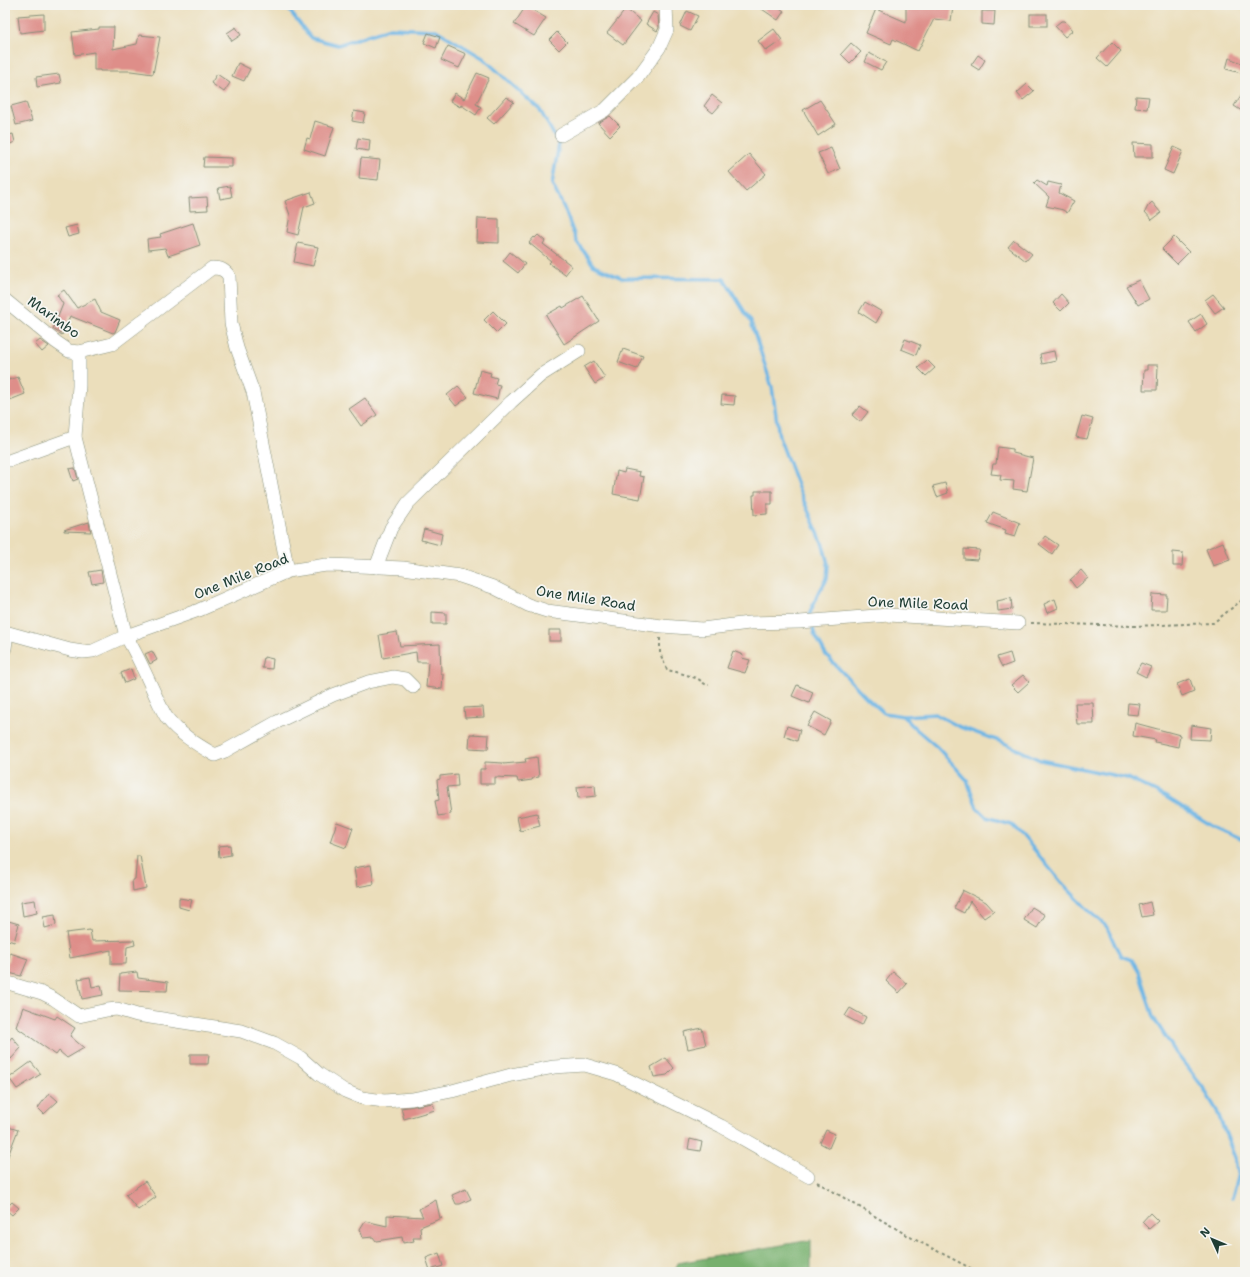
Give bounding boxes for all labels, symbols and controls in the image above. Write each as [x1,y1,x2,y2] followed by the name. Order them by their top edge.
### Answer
[24,292,84,342] street label: Marimbo
[191,549,291,603] street label: One Mile Road
[535,581,637,615] street label: One Mile Road
[867,592,969,614] street label: One Mile Road
[1192,1219,1232,1259] north arrow
[1197,1224,1214,1241] text: N

